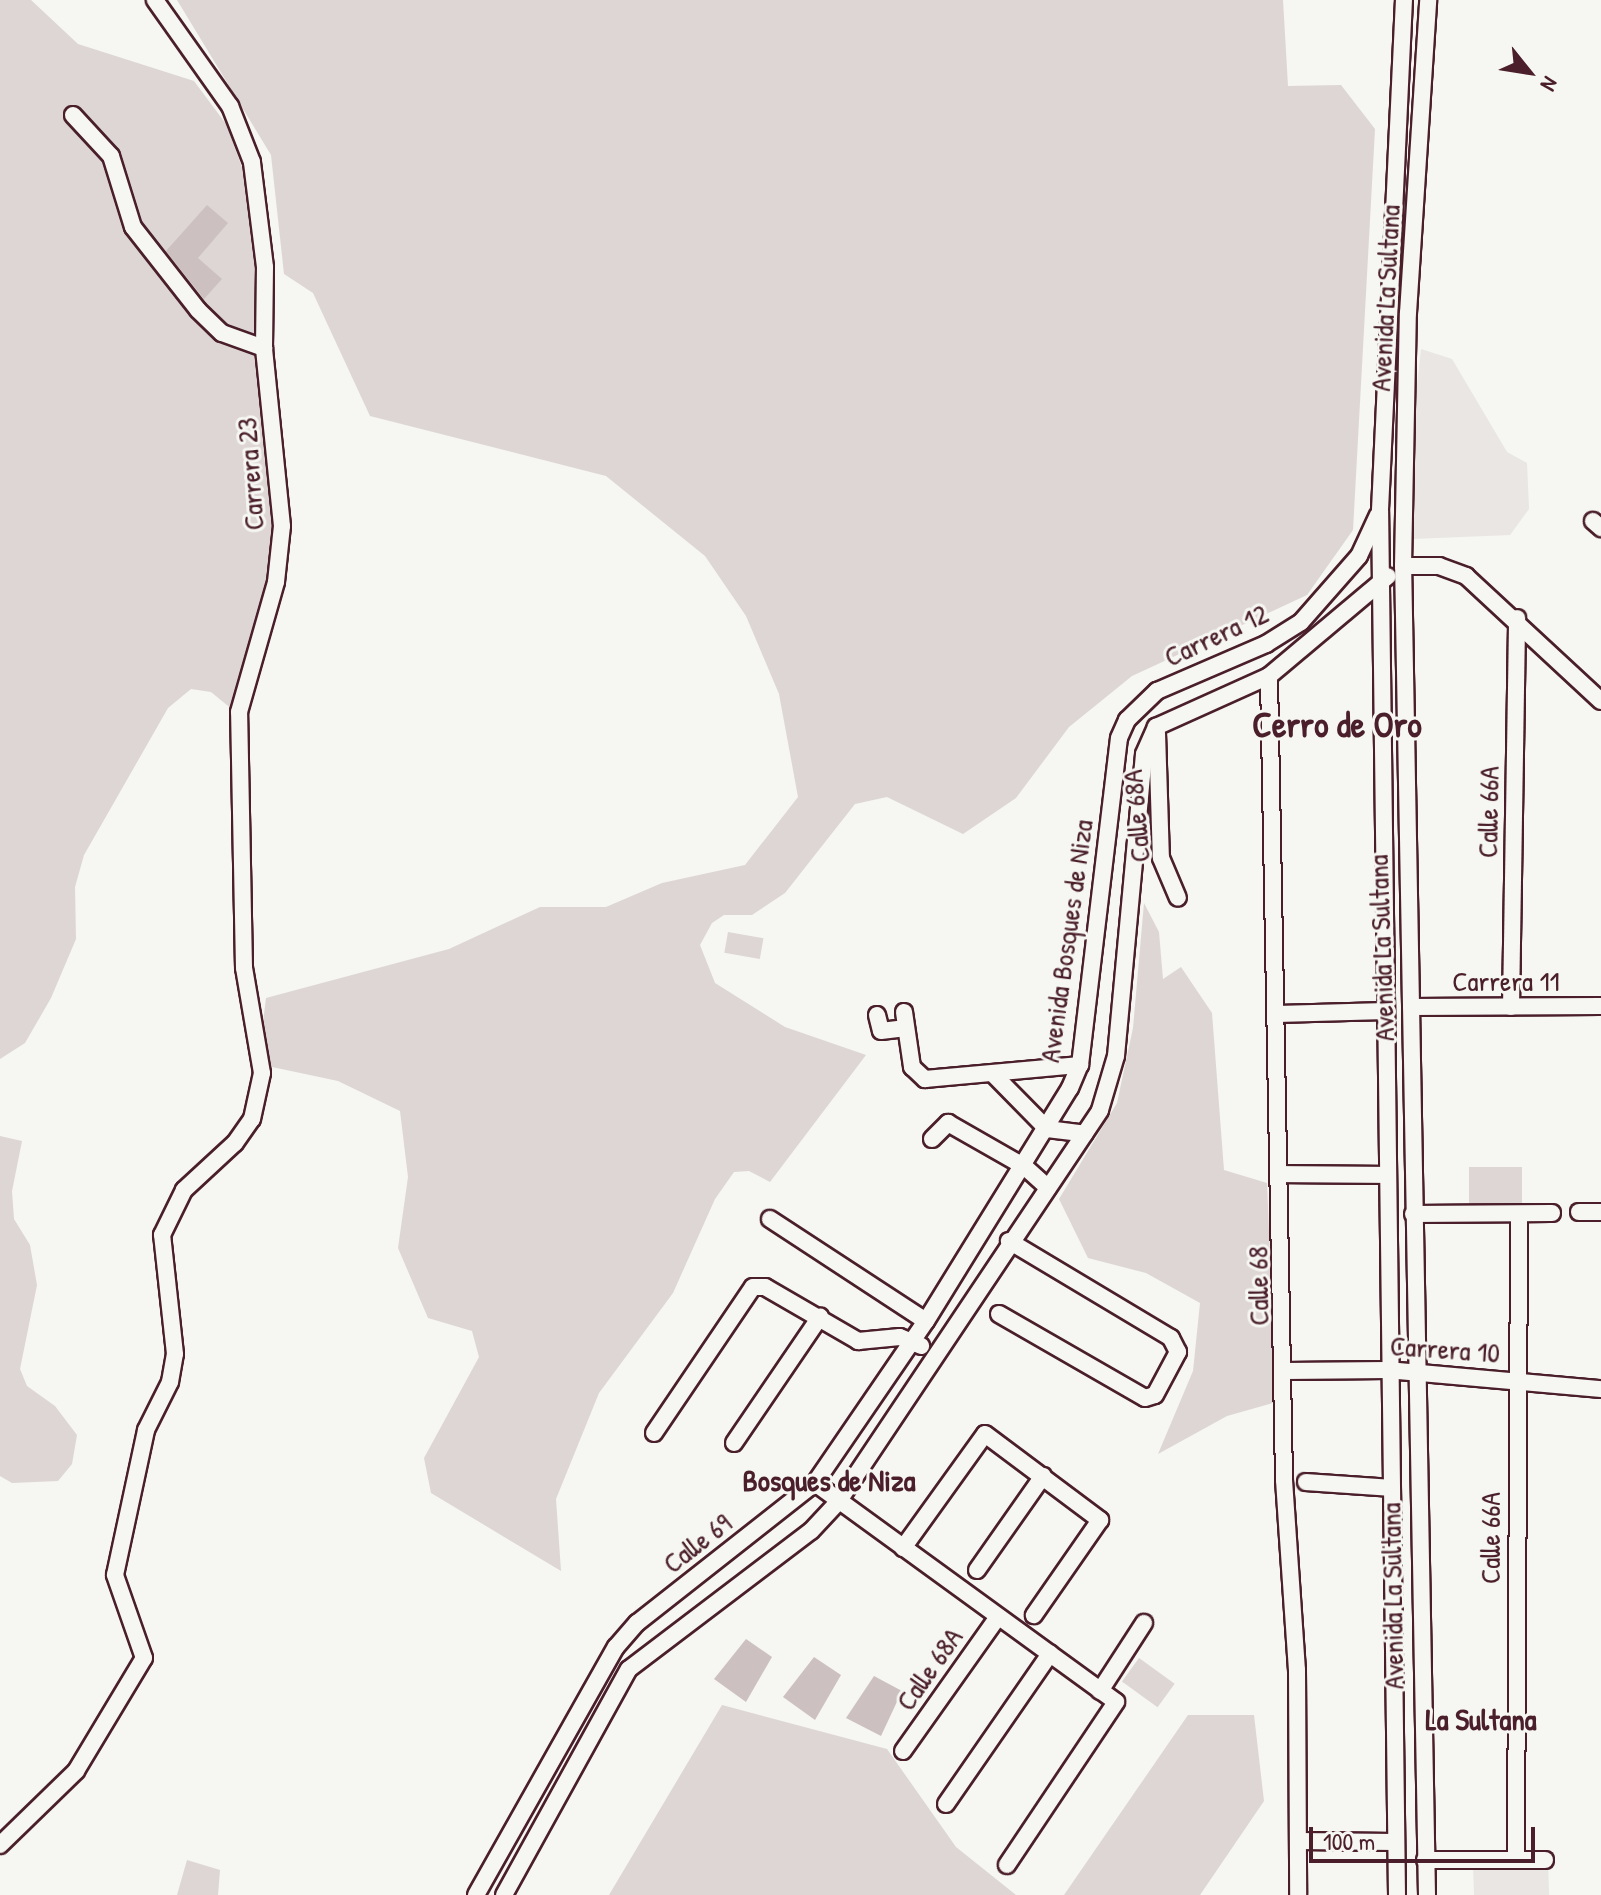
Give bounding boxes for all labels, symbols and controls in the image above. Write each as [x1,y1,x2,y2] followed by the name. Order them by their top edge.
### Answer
[1489,32,1569,112] north arrow
[1534,71,1566,97] text: N
[1363,204,1407,392] street label: Avenida La Sultana
[229,417,271,531] street label: Carrera 23
[1159,596,1273,674] street label: Carrera 12
[1252,702,1422,746] district label: Cerro de Oro
[1470,766,1506,858] street label: Calle 66A
[1115,768,1157,864] street label: Calle 68A
[1032,818,1100,1064] street label: Avenida Bosques de Niza
[1361,854,1401,1042] street label: Avenida La Sultana
[1452,964,1560,998] street label: Carrera 11
[1241,1246,1275,1326] street label: Calle 68
[1389,1328,1501,1370] street label: Carrera 10
[743,1462,915,1498] district label: Bosques de Niza
[1473,1492,1507,1584] street label: Calle 66A
[1374,1502,1410,1690] street label: Avenida La Sultana
[656,1506,738,1580] street label: Calle 69
[889,1621,969,1717] street label: Calle 68A
[1426,1701,1536,1737] district label: La Sultana
[1313,1811,1539,1861] scale bar
[1323,1825,1375,1857] text: 100 m

